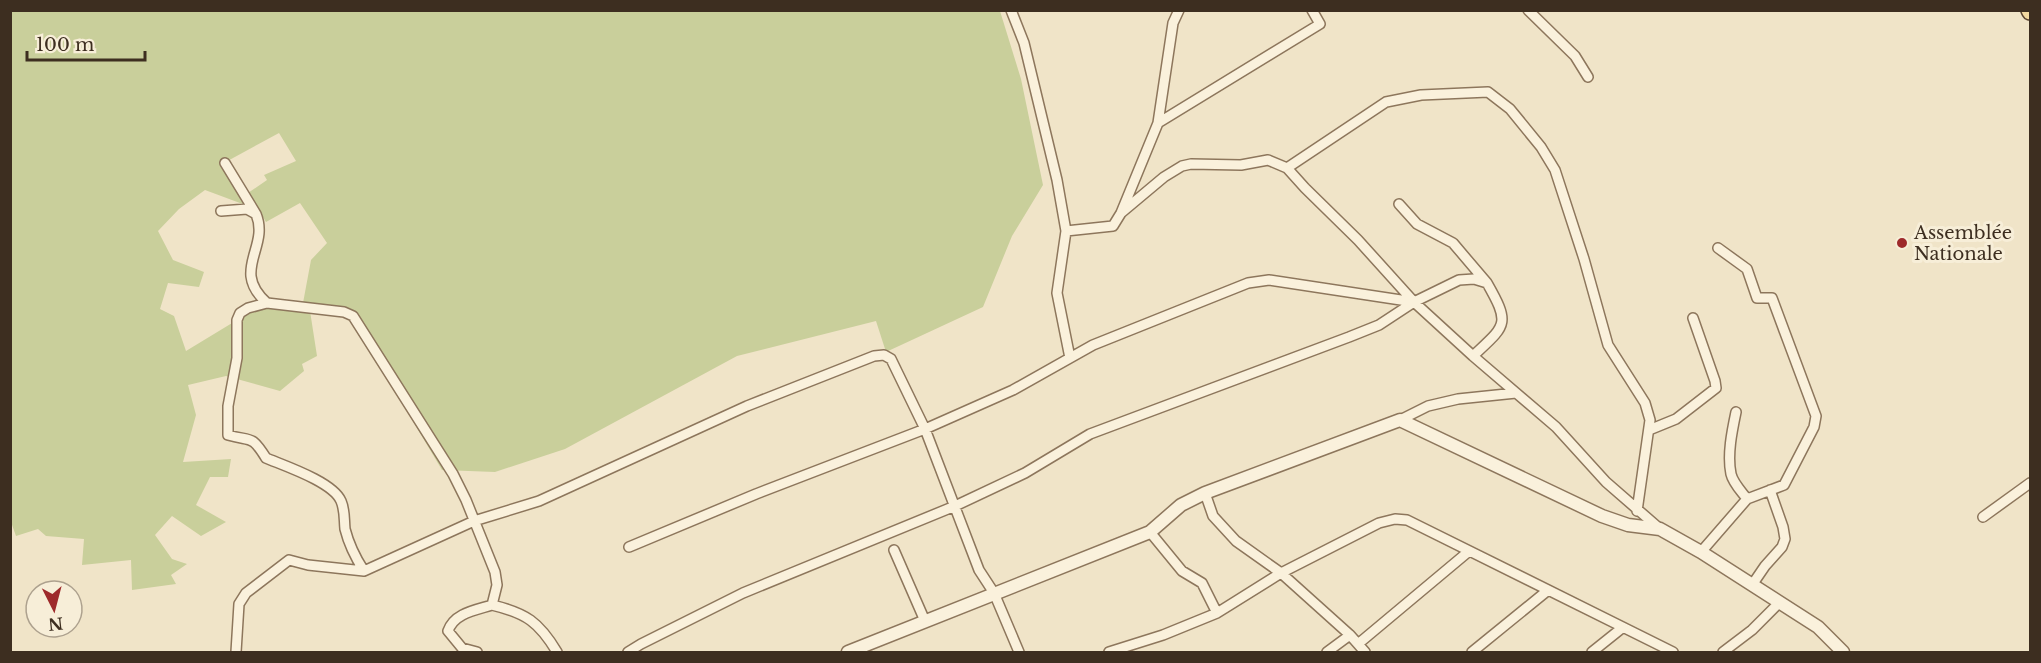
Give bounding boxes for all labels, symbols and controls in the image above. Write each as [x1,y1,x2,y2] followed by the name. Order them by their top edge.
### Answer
[27,24,146,62] scale bar
[36,34,94,56] text: 100 m
[1913,222,2012,265] place label: Assemblée Nationale
[1895,236,1909,250] marker: Assemblée Nationale
[24,579,84,639] north arrow
[47,613,64,635] text: N

